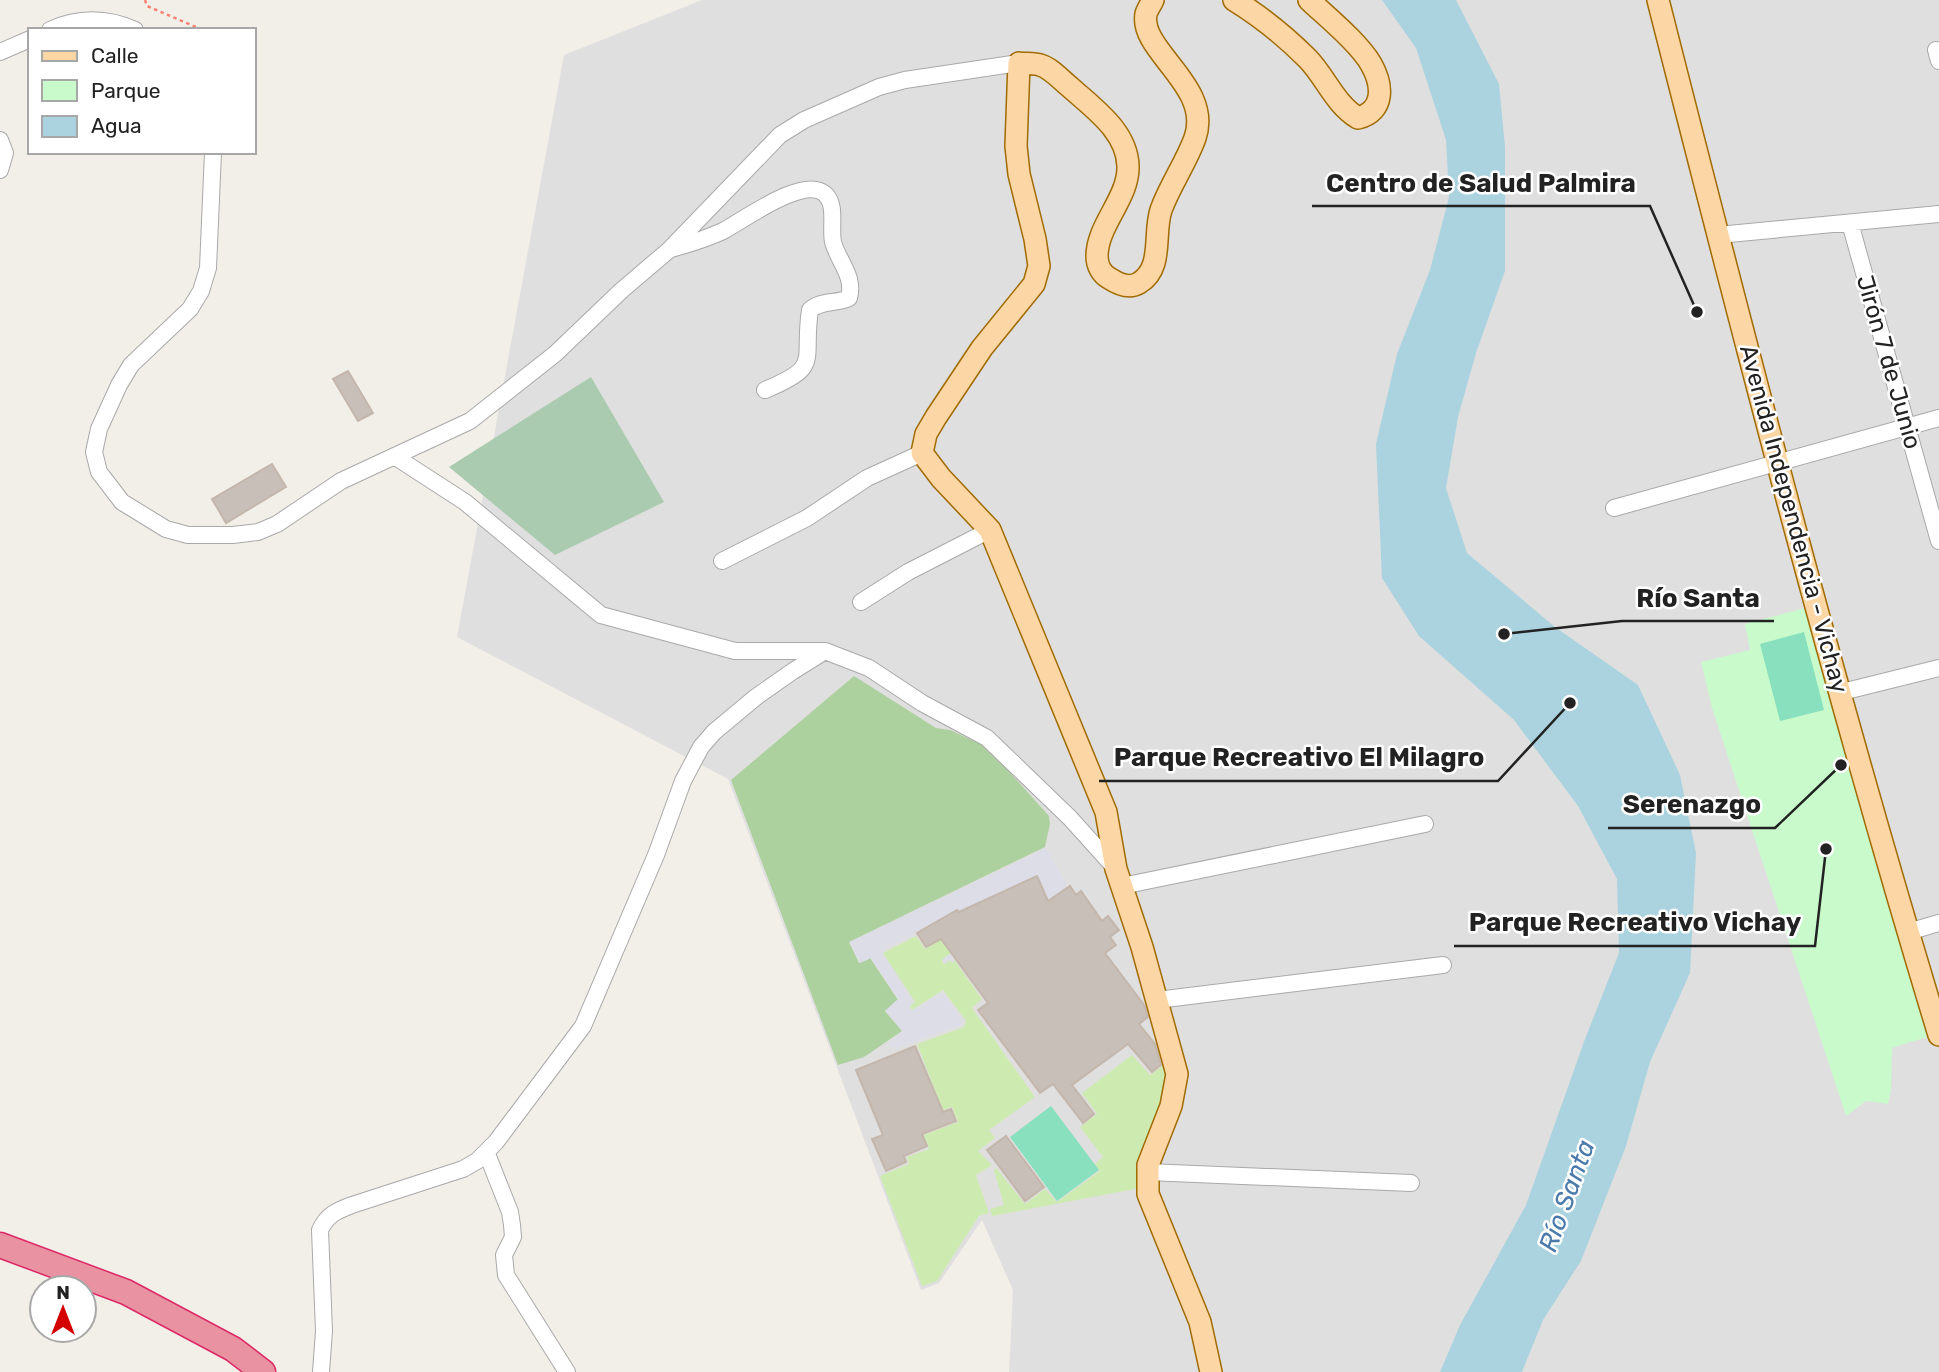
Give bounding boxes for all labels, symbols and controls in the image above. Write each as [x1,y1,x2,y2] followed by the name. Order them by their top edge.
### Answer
[28,28,256,154] legend
[91,43,139,68] text: Calle
[91,78,161,103] text: Parque
[91,113,142,138] text: Agua
[1312,159,1650,206] callout: Centro de Salud Palmira
[1326,168,1636,199] text: Centro de Salud Palmira
[1851,272,1927,452] street label: Jirón 7 de Junio
[1734,342,1854,696] street label: Avenida Independencia - Vichay
[1622,574,1774,621] callout: Río Santa
[1636,583,1760,614] text: Río Santa
[1099,734,1498,781] callout: Parque Recreativo El Milagro
[1114,742,1484,773] text: Parque Recreativo El Milagro
[1608,781,1775,828] callout: Serenazgo
[1623,789,1761,820] text: Serenazgo
[1454,899,1815,946] callout: Parque Recreativo Vichay
[1469,907,1802,938] text: Parque Recreativo Vichay
[1532,1136,1602,1256] water label: Río Santa
[28,1274,98,1344] north arrow
[56,1281,70,1304] text: N

